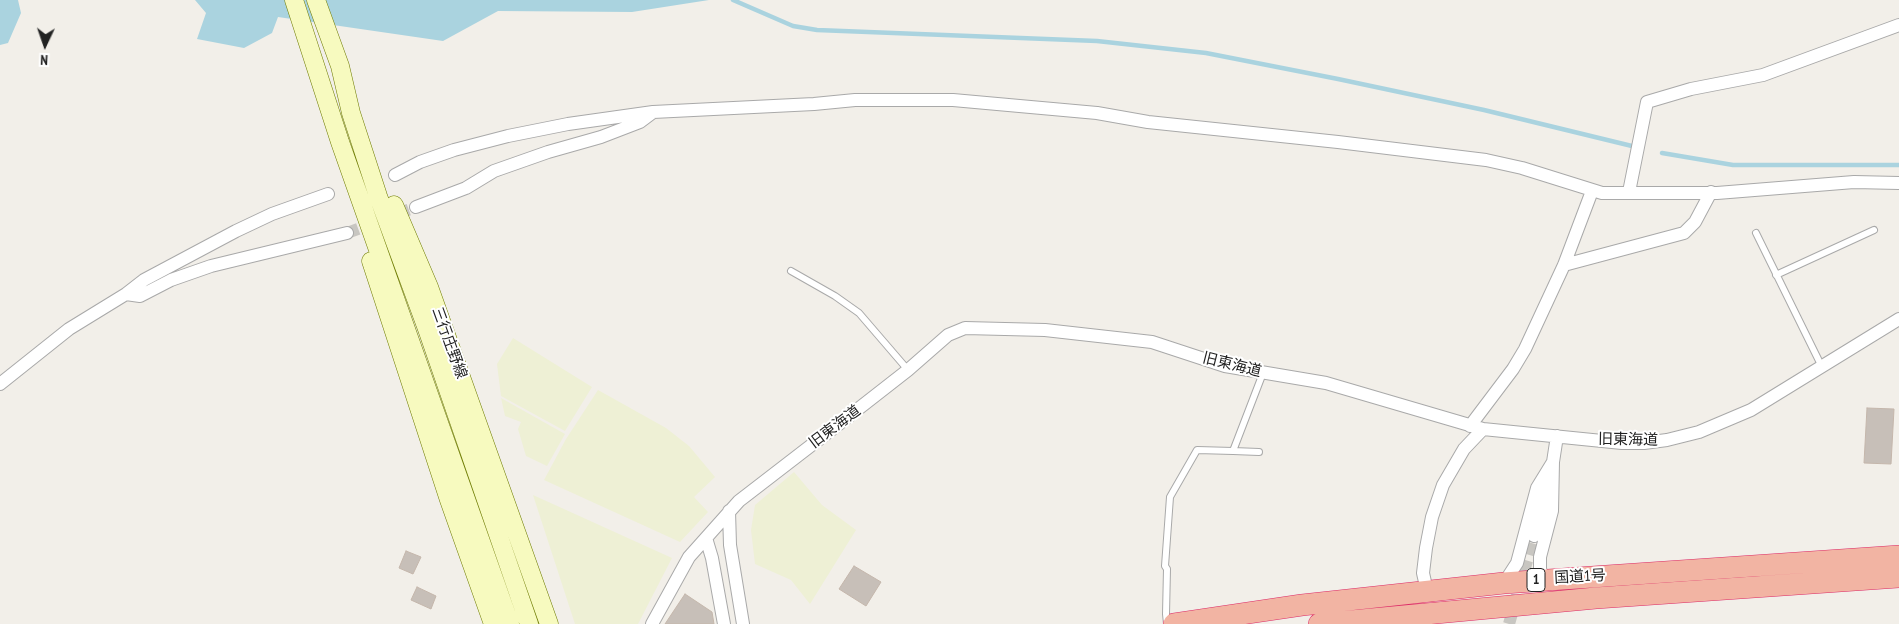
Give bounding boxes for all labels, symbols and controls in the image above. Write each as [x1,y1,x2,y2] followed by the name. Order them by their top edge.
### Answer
[20,20,70,70] north arrow
[40,51,48,69] text: N
[428,305,470,381] street label: 三行庄野線
[1201,349,1263,381] street label: 旧東海道
[806,402,864,452] street label: 旧東海道
[1598,430,1658,450] street label: 旧東海道
[1554,567,1606,587] street label: 国道1号
[1527,568,1545,592] road number: 1

